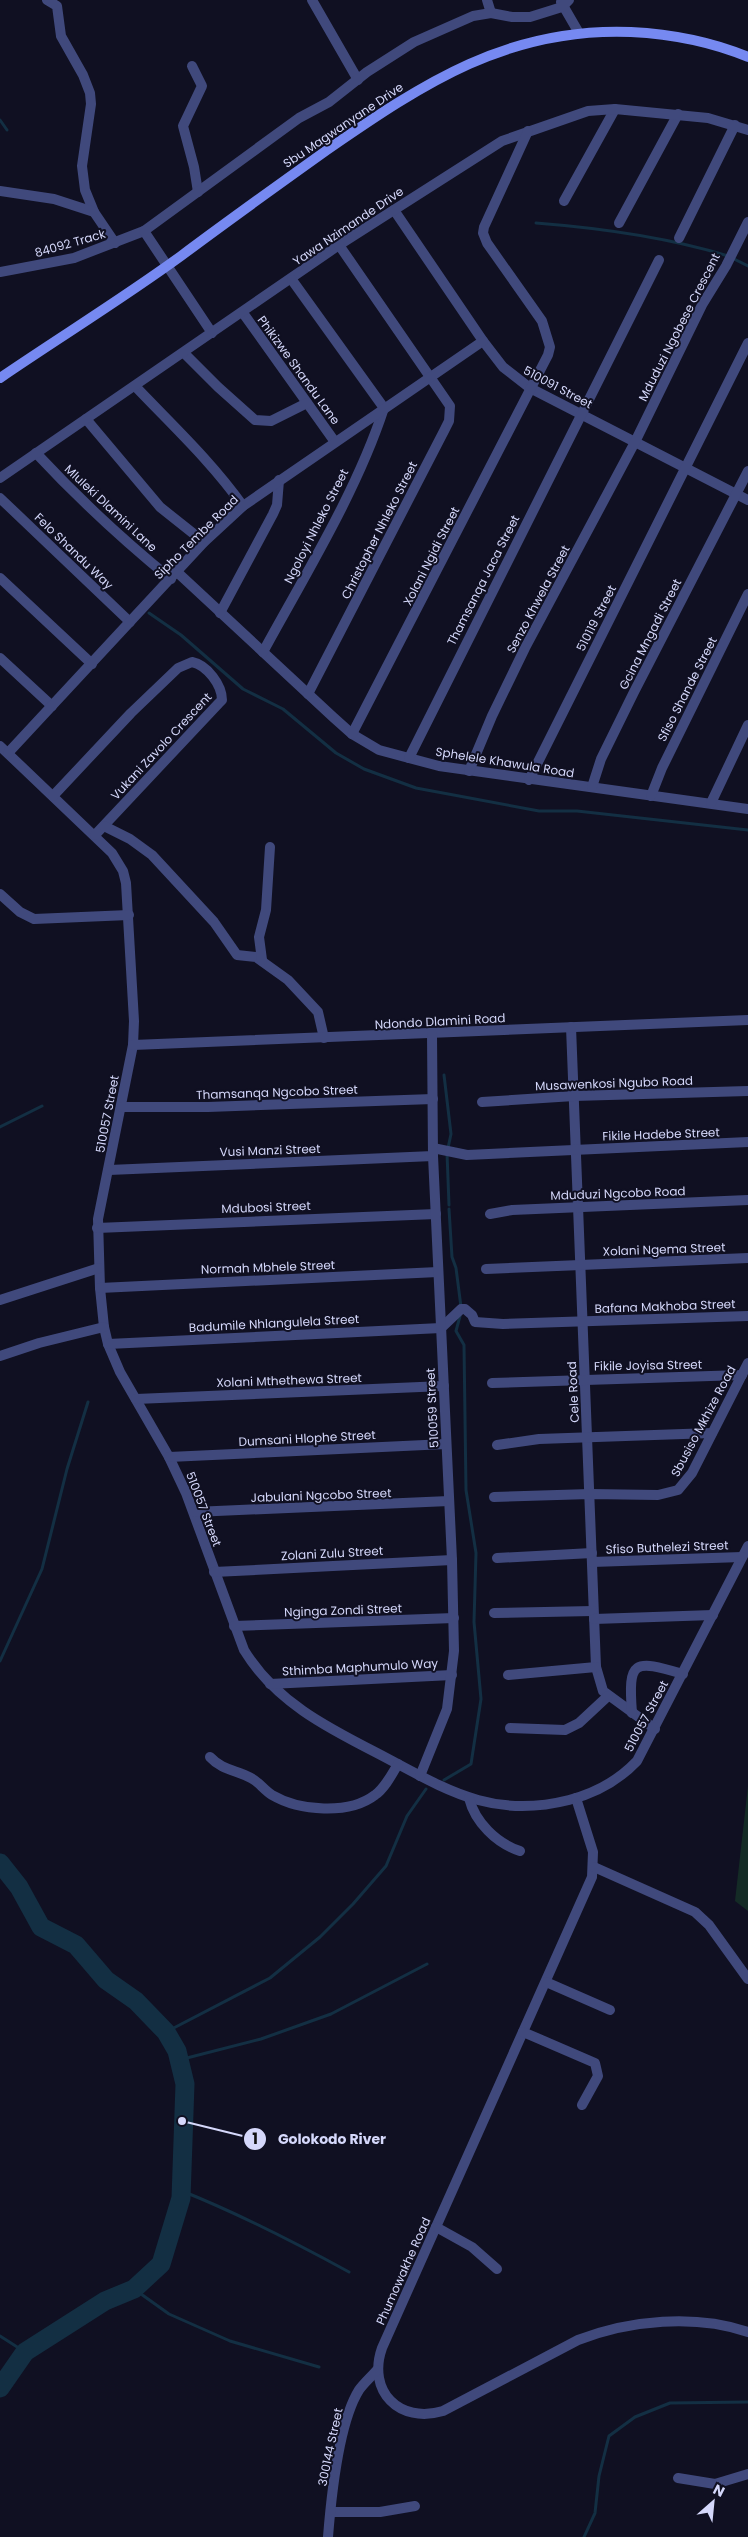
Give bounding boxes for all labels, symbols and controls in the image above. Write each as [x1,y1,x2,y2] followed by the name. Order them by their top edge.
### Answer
[280,78,406,172] street label: Sbu Magwanyane Drive
[289,183,407,269] street label: Yawa Nzimande Drive
[33,225,108,261] street label: 84092 Track
[634,250,724,404] street label: Mduduzi Ngobese Crescent
[254,312,344,428] street label: Phikizwe Shandu Lane
[520,362,596,412] street label: 510091 Street
[337,458,421,602] street label: Christopher Nhleko Street
[61,461,161,555] street label: Mluleki Dlamini Lane
[280,466,352,586] street label: Ngoloyi Nhleko Street
[150,491,242,583] street label: Sipho Tembe Road
[399,504,463,608] street label: Xolani Ngidi Street
[31,509,117,593] street label: Felo Shandu Way
[443,512,523,648] street label: Thamsanqa Jaca Street
[502,542,574,656] street label: Senzo Khwela Street
[615,576,685,692] street label: Gcina Mngadi Street
[572,582,620,654] street label: 510119 Street
[653,634,721,744] street label: Sfiso Shande Street
[107,689,215,803] street label: Vukani Zavolo Crescent
[434,743,576,781] street label: Sphelele Khawula Road
[374,1009,506,1033] street label: Ndondo Dlamini Road
[535,1072,693,1094] street label: Musawenkosi Ngubo Road
[91,1074,123,1154] street label: 510057 Street
[196,1081,358,1103] street label: Thamsanqa Ngcobo Street
[602,1123,720,1145] street label: Fikile Hadebe Street
[219,1140,321,1160] street label: Vusi Manzi Street
[550,1182,686,1204] street label: Mduduzi Ngcobo Road
[221,1197,311,1217] street label: Mdubosi Street
[602,1238,726,1260] street label: Xolani Ngema Street
[201,1256,335,1278] street label: Normah Mbhele Street
[594,1295,736,1317] street label: Bafana Makhoba Street
[188,1310,360,1336] street label: Badumile Nhlangulela Street
[594,1356,702,1374] street label: Fikile Joyisa Street
[563,1361,583,1423] street label: Cele Road
[666,1362,740,1480] street label: Sbusiso Mkhize Road
[421,1368,443,1448] street label: 510059 Street
[216,1369,362,1391] street label: Xolani Mthethewa Street
[238,1426,376,1450] street label: Dumsani Hlophe Street
[182,1469,226,1549] street label: 510057 Street
[250,1484,392,1506] street label: Jabulani Ngcobo Street
[605,1536,729,1558] street label: Sfiso Buthelezi Street
[281,1542,383,1564] street label: Zolani Zulu Street
[284,1599,402,1621] street label: Nginga Zondi Street
[282,1654,439,1680] street label: Sthimba Maphumulo Way
[620,1677,672,1755] street label: 510057 Street
[242,2125,396,2154] callout: Golokodo River
[252,2128,258,2149] text: 1
[278,2129,386,2149] text: Golokodo River
[372,2215,434,2327] street label: Phumowakhe Road
[313,2406,347,2488] street label: 300144 Street
[688,2477,738,2527] north arrow
[710,2479,728,2502] text: N

